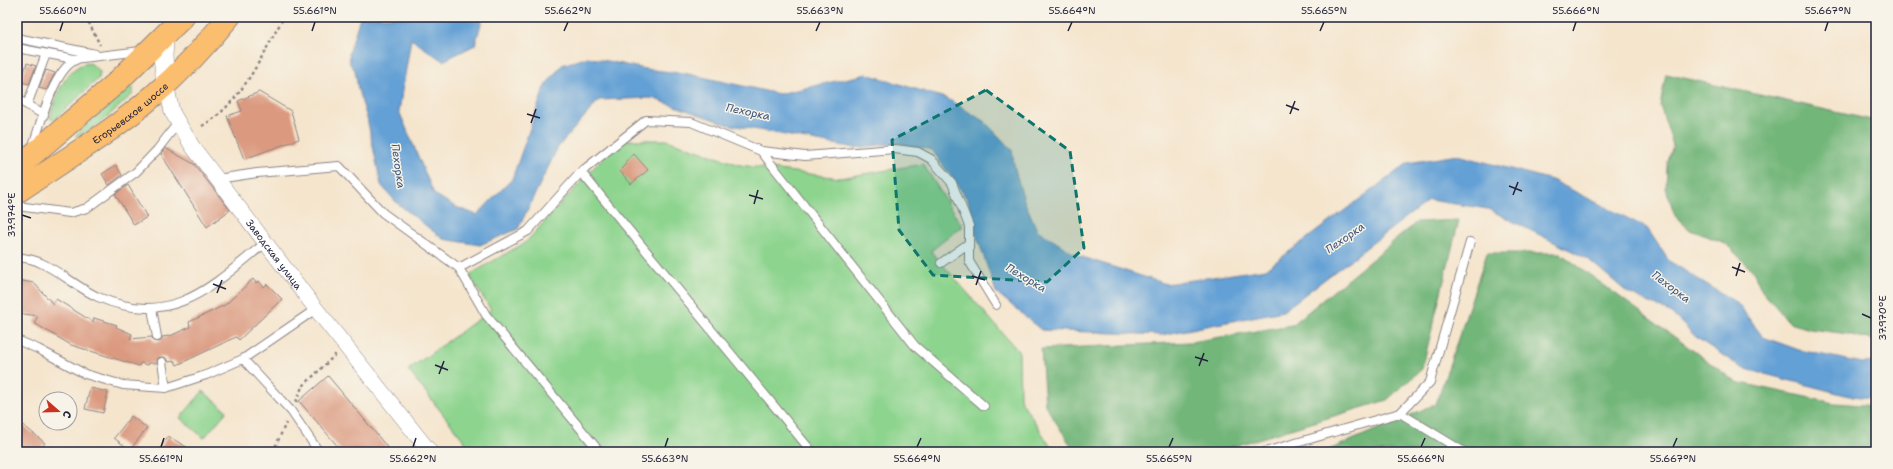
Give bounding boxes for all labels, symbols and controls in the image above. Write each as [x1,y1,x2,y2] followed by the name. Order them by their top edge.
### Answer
[39,4,87,17] text: 55.660°N
[293,4,337,17] text: 55.661°N
[545,4,591,17] text: 55.662°N
[797,4,843,17] text: 55.663°N
[1048,4,1096,17] text: 55.664°N
[1301,4,1347,17] text: 55.665°N
[1552,4,1600,17] text: 55.666°N
[1805,4,1851,17] text: 55.667°N
[90,79,171,147] street label: Егорьевское шоссе
[724,100,772,124] water label: Пехорка
[387,143,409,189] water label: Пехорка
[5,192,18,238] text: 37.974°E
[243,216,306,292] street label: Заводская улица
[1322,219,1368,257] water label: Пехорка
[1003,260,1049,296] water label: Пехорка
[1649,268,1694,307] water label: Пехорка
[1876,295,1889,341] text: 37.970°E
[38,391,78,431] north arrow
[59,409,75,420] text: С
[139,452,183,465] text: 55.661°N
[390,452,436,465] text: 55.662°N
[642,452,688,465] text: 55.663°N
[893,452,941,465] text: 55.664°N
[1146,452,1192,465] text: 55.665°N
[1397,452,1445,465] text: 55.666°N
[1650,452,1696,465] text: 55.667°N

